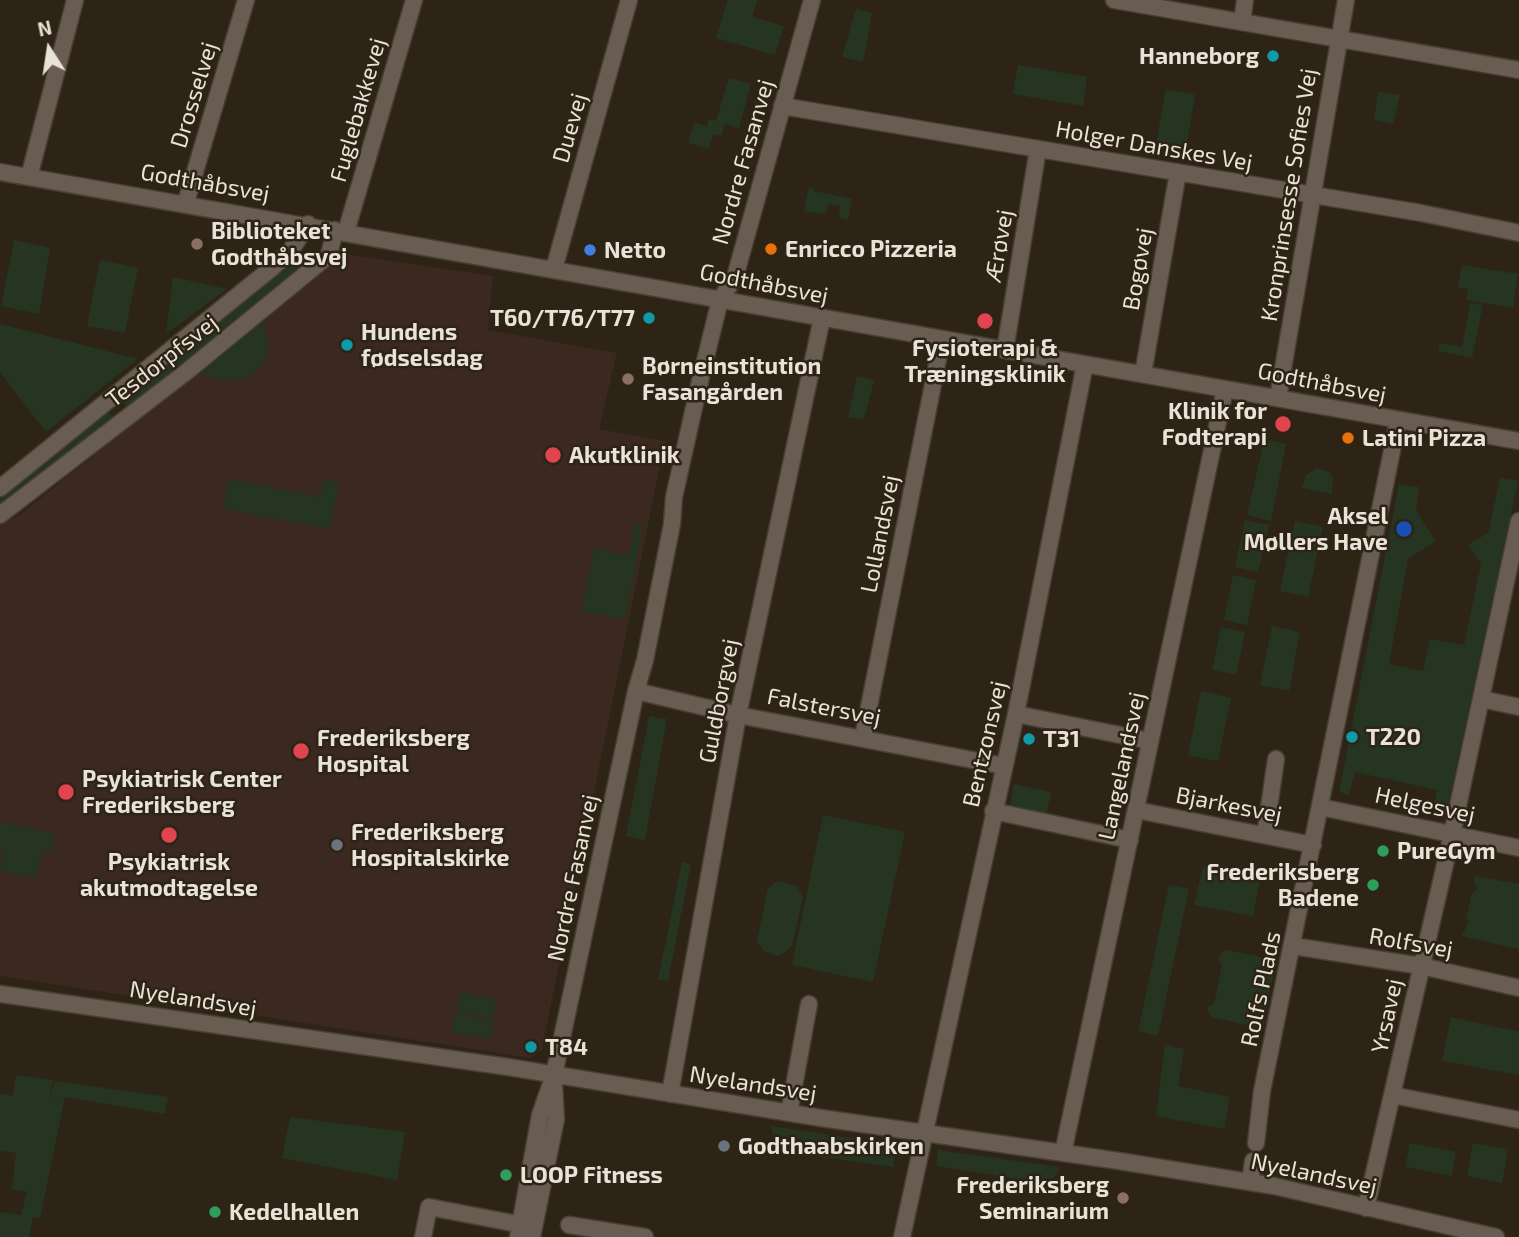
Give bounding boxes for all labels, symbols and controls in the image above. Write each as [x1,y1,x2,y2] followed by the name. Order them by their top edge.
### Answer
[14,14,84,84] north arrow
[35,15,54,41] text: N
[324,35,392,185] street label: Fuglebakkevej
[165,39,223,151] street label: Drosselvej
[1139,42,1259,70] place label: Hanneborg
[1265,48,1281,64] marker: Hanneborg
[1255,67,1323,323] street label: Kronprinsesse Sofies Vej
[706,76,780,248] street label: Nordre Fasanvej
[547,90,593,166] street label: Duevej
[1053,115,1255,177] street label: Holger Danskes Vej
[138,158,272,208] street label: Godthåbsvej
[979,207,1019,285] street label: Ærøvej
[211,217,347,271] place label: Biblioteket Godthåbsvej
[1117,226,1159,312] street label: Bogøvej
[785,235,957,263] place label: Enricco Pizzeria
[189,236,205,252] marker: Biblioteket Godthåbsvej
[604,236,666,264] place label: Netto
[763,241,779,257] marker: Enricco Pizzeria
[582,242,598,258] marker: Netto
[697,258,831,310] street label: Godthåbsvej
[490,304,635,332] place label: T60/T76/T77
[101,309,223,413] street label: Tesdorpfsvej
[641,310,657,326] marker: T60/T76/T77
[975,311,995,331] marker: Fysioterapi & Træningsklinik
[361,318,483,372] place label: Hundens fødselsdag
[904,334,1066,388] place label: Fysioterapi & Træningsklinik
[339,337,355,353] marker: Hundens fødselsdag
[642,352,821,406] place label: Børneinstitution Fasangården
[1255,357,1389,409] street label: Godthåbsvej
[620,371,636,387] marker: Børneinstitution Fasangården
[1162,397,1267,451] place label: Klinik for Fodterapi
[1273,414,1293,434] marker: Klinik for Fodterapi
[1362,424,1486,452] place label: Latini Pizza
[1340,430,1356,446] marker: Latini Pizza
[569,441,680,469] place label: Akutklinik
[543,445,563,465] marker: Akutklinik
[855,473,905,595] street label: Lollandsvej
[1244,502,1388,556] place label: Aksel Møllers Have
[1394,519,1414,539] marker: Aksel Møllers Have
[693,637,745,765] street label: Guldborgvej
[957,678,1013,810] street label: Bentzonsvej
[765,682,883,732] street label: Falstersvej
[1093,689,1151,843] street label: Langelandsvej
[1366,723,1421,751] place label: T220
[317,724,470,778] place label: Frederiksberg Hospital
[1043,725,1080,753] place label: T31
[1344,729,1360,745] marker: T220
[1021,731,1037,747] marker: T31
[291,741,311,761] marker: Frederiksberg Hospital
[82,765,282,819] place label: Psykiatrisk Center Frederiksberg
[1174,781,1284,829] street label: Bjarkesvej
[1373,781,1477,829] street label: Helgesvej
[56,782,76,802] marker: Psykiatrisk Center Frederiksberg
[542,792,604,964] street label: Nordre Fasanvej
[351,818,510,872] place label: Frederiksberg Hospitalskirke
[159,825,179,845] marker: Psykiatrisk akutmodtagelse
[329,837,345,853] marker: Frederiksberg Hospitalskirke
[1397,837,1496,865] place label: PureGym
[1375,843,1391,859] marker: PureGym
[80,848,258,902] place label: Psykiatrisk akutmodtagelse
[1206,858,1359,912] place label: Frederiksberg Badene
[1365,877,1381,893] marker: Frederiksberg Badene
[1367,922,1455,964] street label: Rolfsvej
[1235,929,1287,1049] street label: Rolfs Plads
[127,975,259,1023] street label: Nyelandsvej
[1366,976,1408,1056] street label: Yrsavej
[545,1033,588,1061] place label: T84
[523,1039,539,1055] marker: T84
[687,1060,819,1108] street label: Nyelandsvej
[738,1132,924,1160] place label: Godthaabskirken
[716,1138,732,1154] marker: Godthaabskirken
[1248,1147,1380,1201] street label: Nyelandsvej
[520,1161,663,1189] place label: LOOP Fitness
[498,1167,514,1183] marker: LOOP Fitness
[956,1171,1109,1225] place label: Frederiksberg Seminarium
[1115,1190,1131,1206] marker: Frederiksberg Seminarium
[229,1198,359,1226] place label: Kedelhallen
[207,1204,223,1220] marker: Kedelhallen

